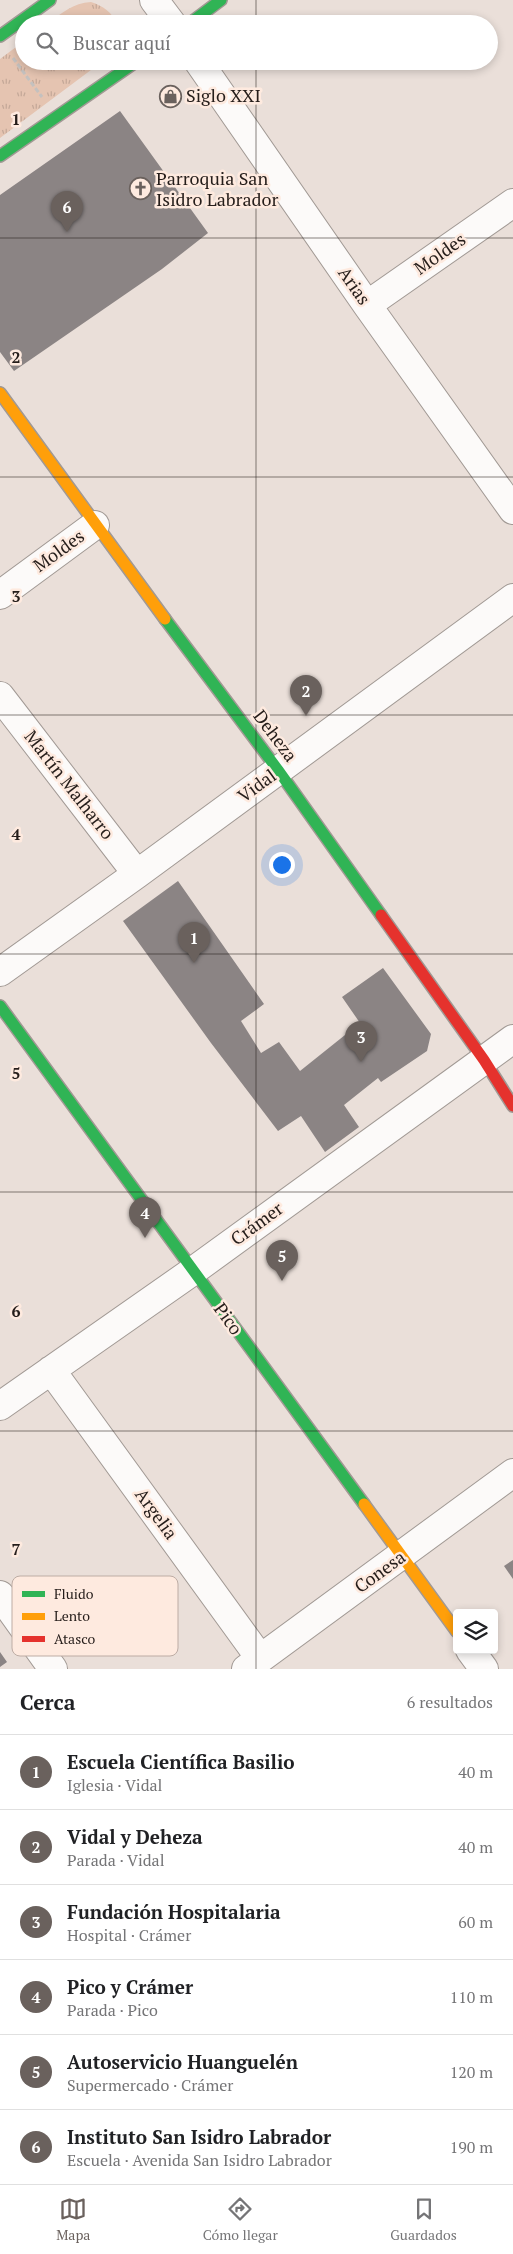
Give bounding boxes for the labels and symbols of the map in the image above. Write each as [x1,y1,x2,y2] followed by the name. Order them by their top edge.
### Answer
[186,83,261,107] place label: Siglo XXI
[158,84,182,108] shop icon: Siglo XXI
[11,108,21,130] text: 1
[156,166,279,211] place label: Parroquia San Isidro Labrador
[128,177,152,201] church icon: Parroquia San Isidro Labrador
[51,191,83,232] pin: 6
[409,227,470,280] street label: Moldes
[333,262,377,309] street label: Arias
[11,346,21,368] text: 2
[28,523,89,577] street label: Moldes
[11,585,21,607] text: 3
[290,675,322,716] pin: 2
[248,705,303,766] street label: Deheza
[20,725,120,844] street label: Martín Malharro
[232,763,281,807] street label: Vidal
[11,823,21,845] text: 4
[269,852,295,878] your location
[178,922,210,963] pin: 1
[345,1021,377,1062] pin: 3
[11,1062,21,1084] text: 5
[225,1196,287,1250] street label: Crámer
[129,1197,161,1238] pin: 4
[266,1240,298,1281] pin: 5
[209,1298,249,1339] street label: Pico
[11,1300,21,1322] text: 6
[130,1483,183,1544] street label: Argelia
[11,1538,21,1560] text: 7
[349,1545,410,1598] street label: Conesa
[12,1576,178,1656] legend
[54,1584,94,1603] text: Fluido
[54,1606,90,1625] text: Lento
[54,1629,95,1648] text: Atasco

